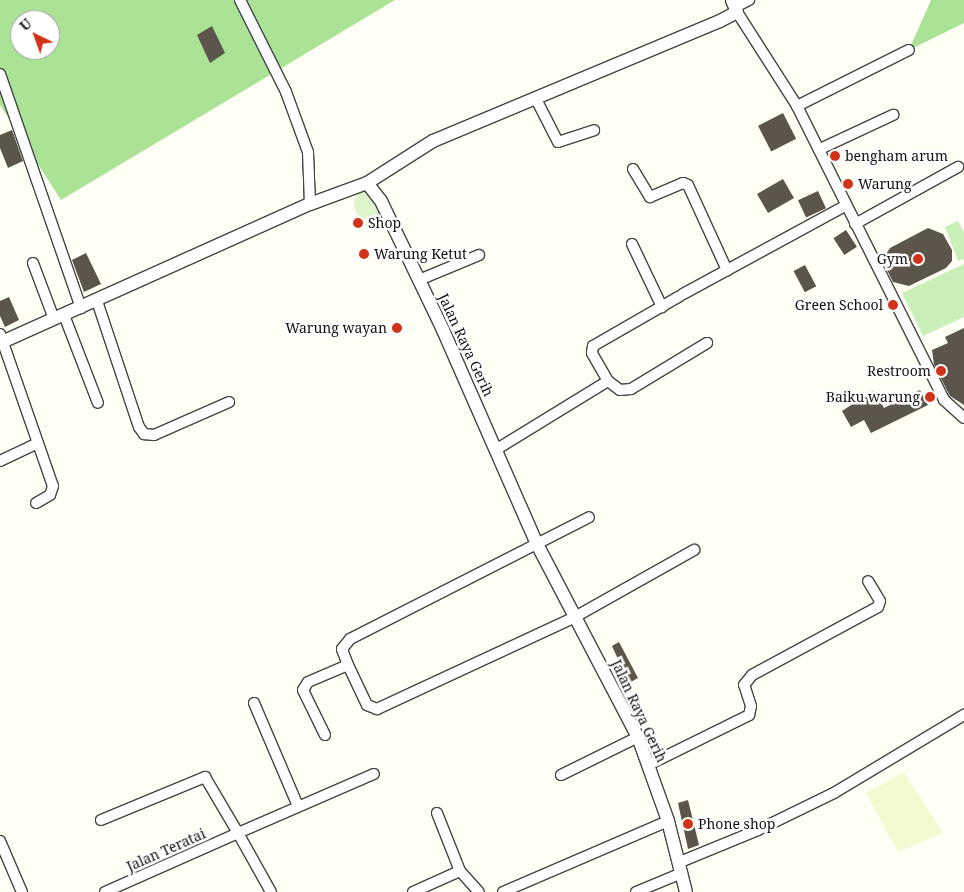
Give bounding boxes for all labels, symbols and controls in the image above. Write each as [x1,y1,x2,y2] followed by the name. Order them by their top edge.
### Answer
[10,10,60,60] north arrow
[15,14,36,35] text: U
[845,148,948,164] place label: bengham arum
[829,150,841,162] marker: bengham arum
[858,176,912,192] place label: Warung
[842,178,854,190] marker: Warung
[368,215,401,231] place label: Shop
[352,217,364,229] marker: Shop
[374,246,467,262] place label: Warung Ketut
[358,248,370,260] marker: Warung Ketut
[877,251,908,267] place label: Gym
[912,253,924,265] marker: Gym
[435,291,497,399] street label: Jalan Raya Gerih
[795,297,883,313] place label: Green School
[887,299,899,311] marker: Green School
[285,320,387,336] place label: Warung wayan
[391,322,403,334] marker: Warung wayan
[867,363,931,379] place label: Restroom
[935,365,947,377] marker: Restroom
[826,389,920,405] place label: Baiku warung
[924,391,936,403] marker: Baiku warung
[608,657,670,765] street label: Jalan Raya Gerih
[698,816,775,832] place label: Phone shop
[682,818,694,830] marker: Phone shop
[124,825,208,875] street label: Jalan Teratai

